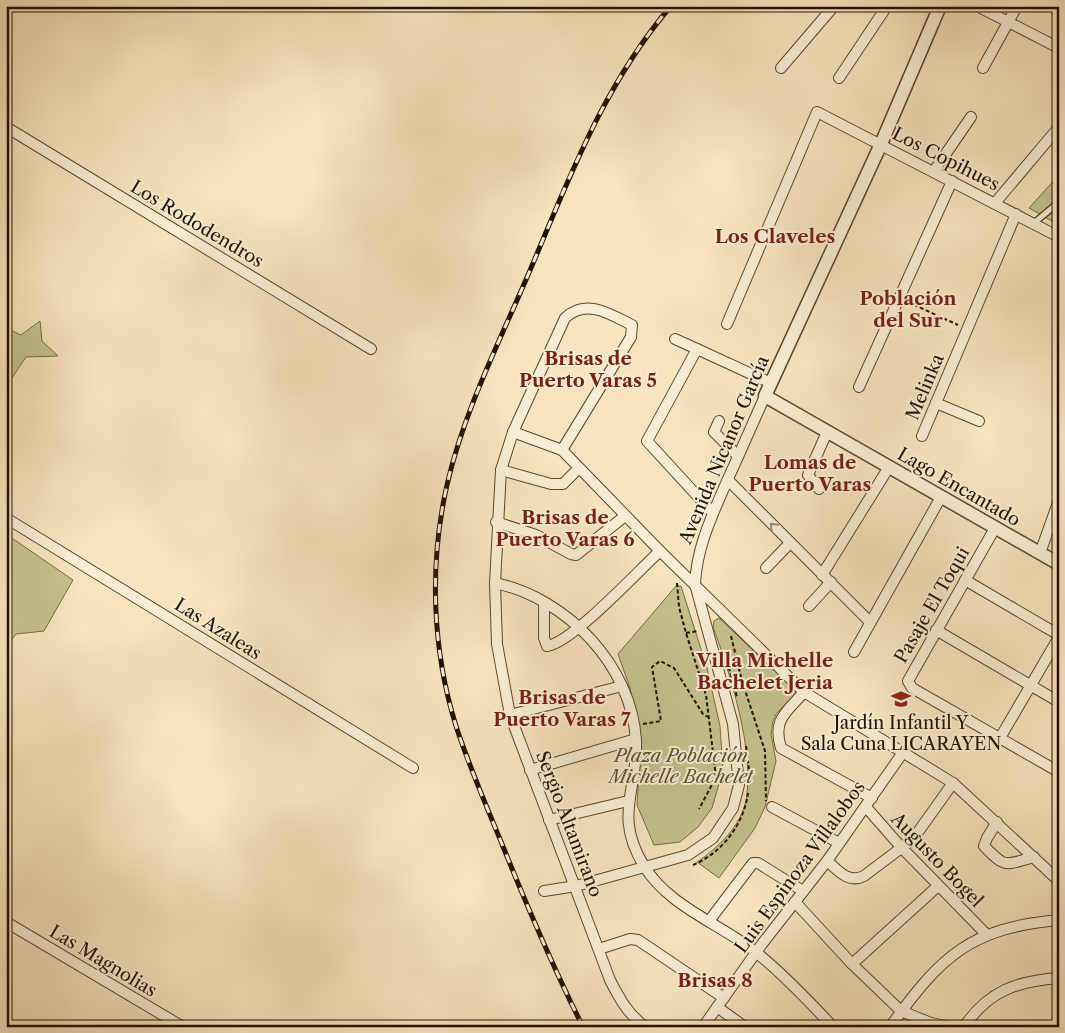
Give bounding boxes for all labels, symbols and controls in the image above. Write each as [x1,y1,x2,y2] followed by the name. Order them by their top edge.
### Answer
[889,123,1003,195] street label: Los Copihues
[127,176,267,272] street label: Los Rododendros
[715,225,836,248] district label: Los Claveles
[859,287,957,332] district label: Población del Sur
[519,347,657,392] district label: Brisas de Puerto Varas 5
[901,350,949,423] street label: Melinka
[674,352,774,548] street label: Avenida Nicanor García
[894,443,1024,531] street label: Lago Encantado
[749,451,872,496] district label: Lomas de Puerto Varas
[495,506,635,551] district label: Brisas de Puerto Varas 6
[770,522,779,531] one-way arrow
[890,542,974,667] street label: Pasaje El Toqui
[171,594,265,664] street label: Las Azaleas
[696,649,834,694] district label: Villa Michelle Bachelet Jeria
[493,686,631,731] district label: Brisas de Puerto Varas 7
[890,688,912,710] school or university icon: Jardín Infantil Y Sala Cuna LICARAYEN
[801,712,1001,755] place label: Jardín Infantil Y Sala Cuna LICARAYEN
[607,745,755,788] park label: Plaza Población Michelle Bachelet
[531,748,607,900] street label: Sergio Altamirano
[730,777,870,957] street label: Luis Espinoza Villalobos
[886,807,988,912] street label: Augusto Bogel
[45,920,161,1002] street label: Las Magnolias
[677,969,753,992] district label: Brisas 8

